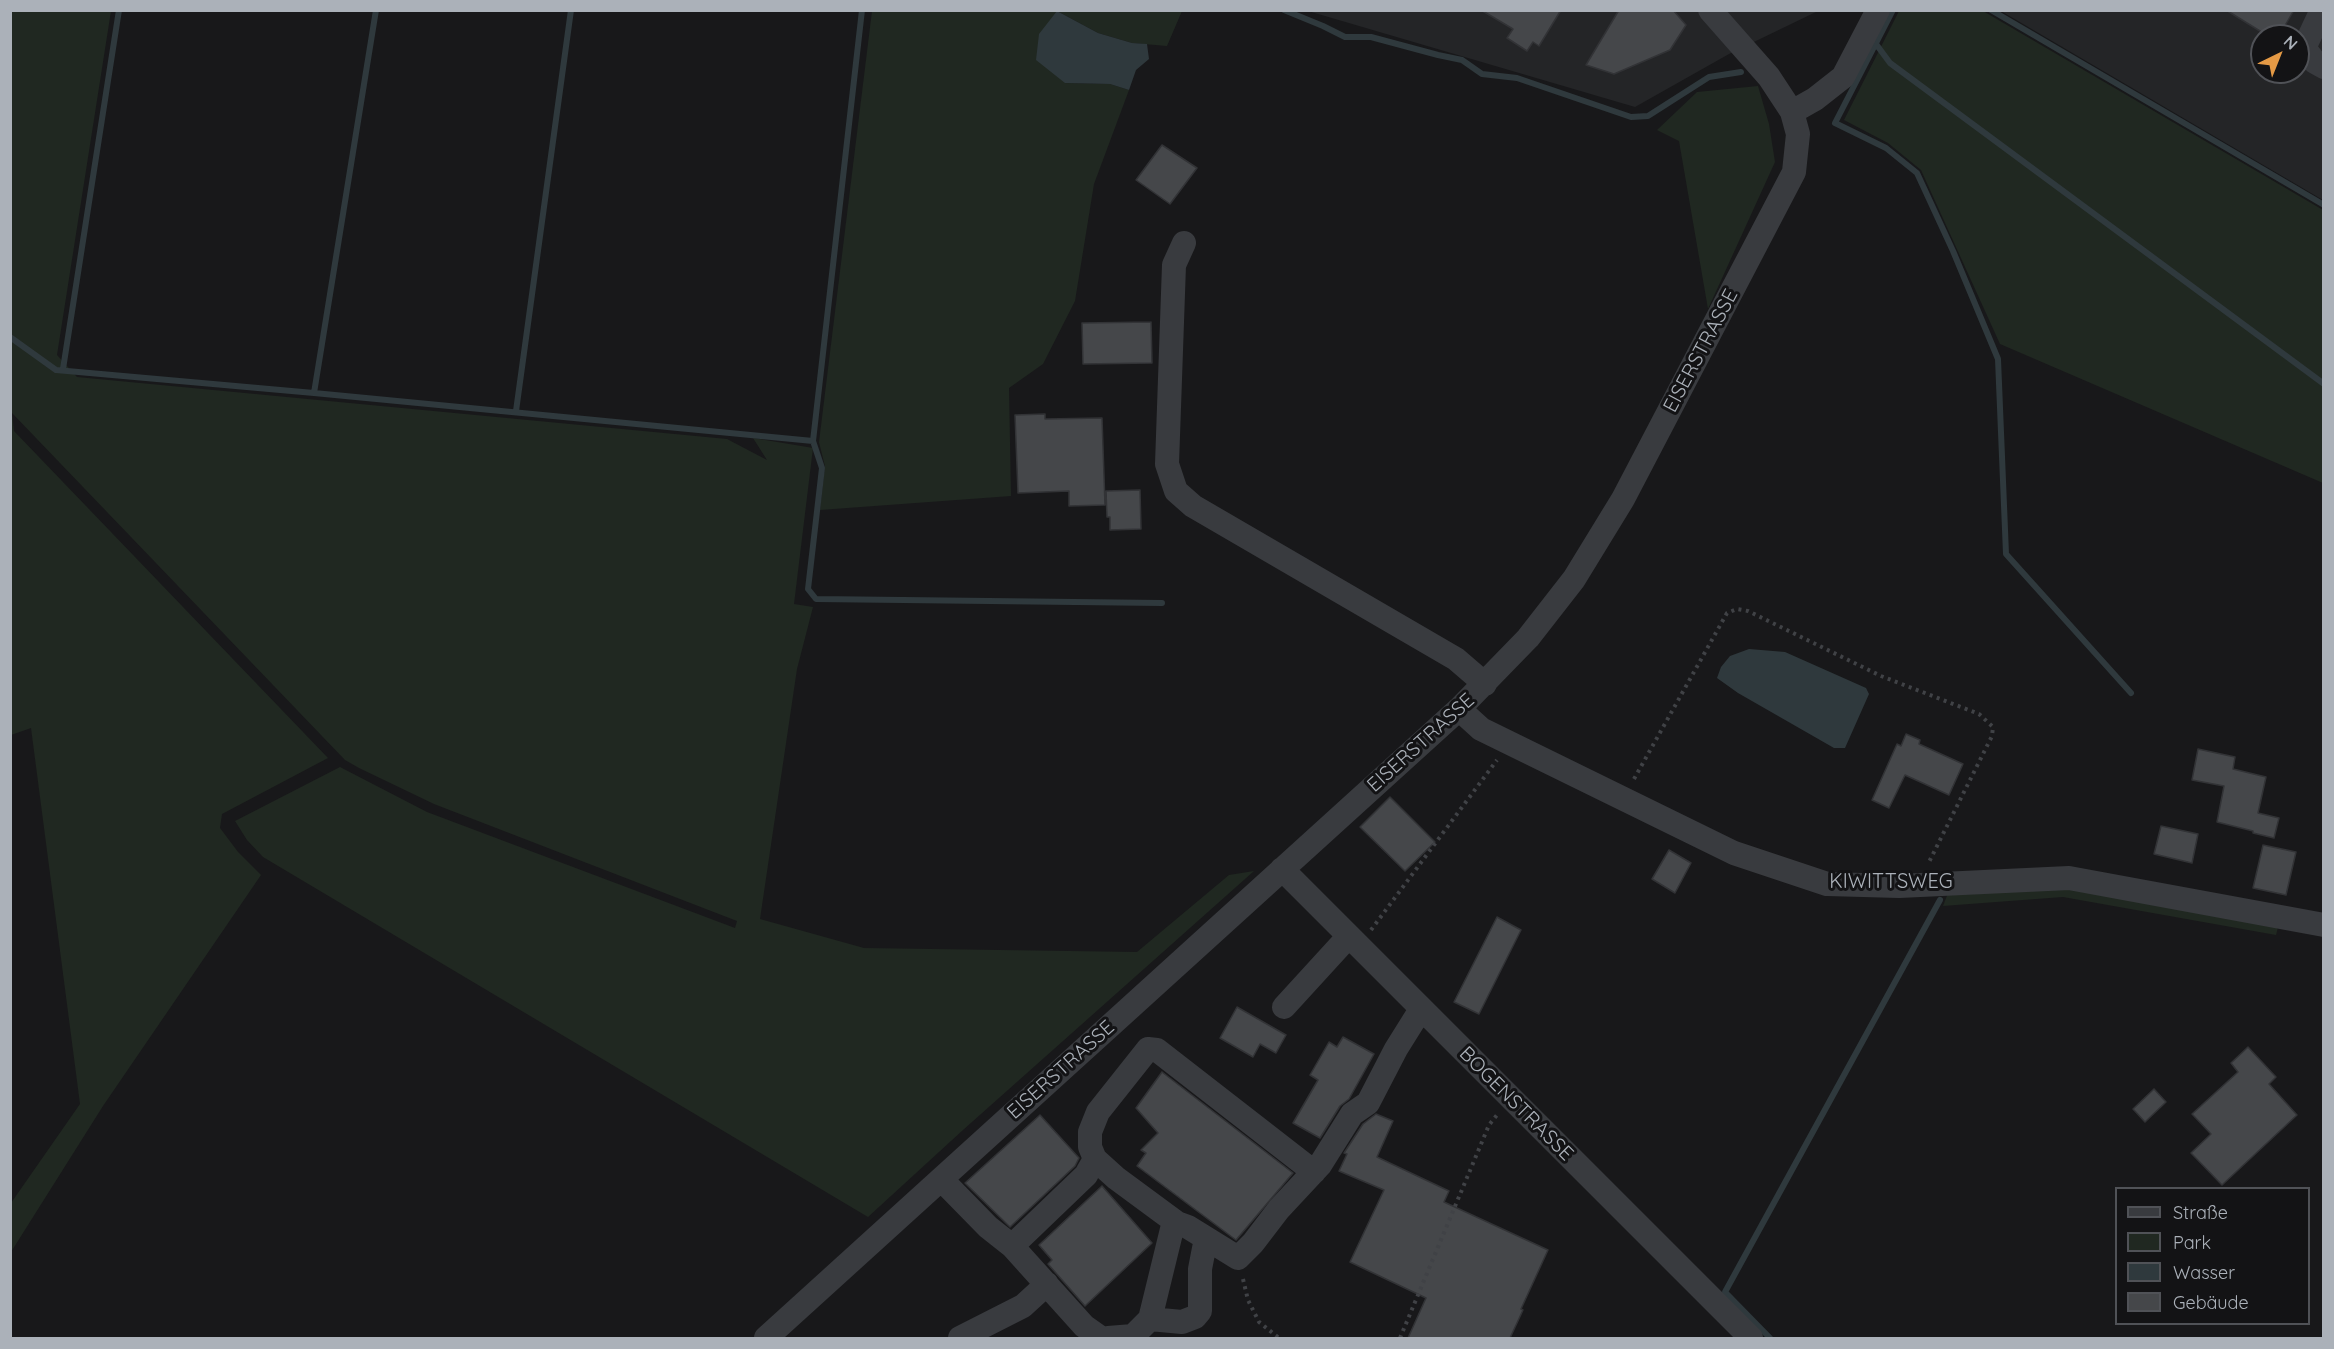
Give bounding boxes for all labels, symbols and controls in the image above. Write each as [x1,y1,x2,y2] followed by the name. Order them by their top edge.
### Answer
[2250,24,2310,84] north arrow
[2280,31,2302,54] text: N
[1659,285,1743,417] street label: EISERSTRASSE
[1362,689,1480,797] street label: EISERSTRASSE
[1829,870,1953,894] street label: KIWITTSWEG
[1002,1016,1120,1124] street label: EISERSTRASSE
[1454,1042,1578,1166] street label: BOGENSTRASSE
[2115,1187,2310,1325] legend
[2173,1201,2228,1224] text: Straße
[2173,1231,2211,1254] text: Park
[2173,1261,2235,1284] text: Wasser
[2173,1291,2249,1314] text: Gebäude

